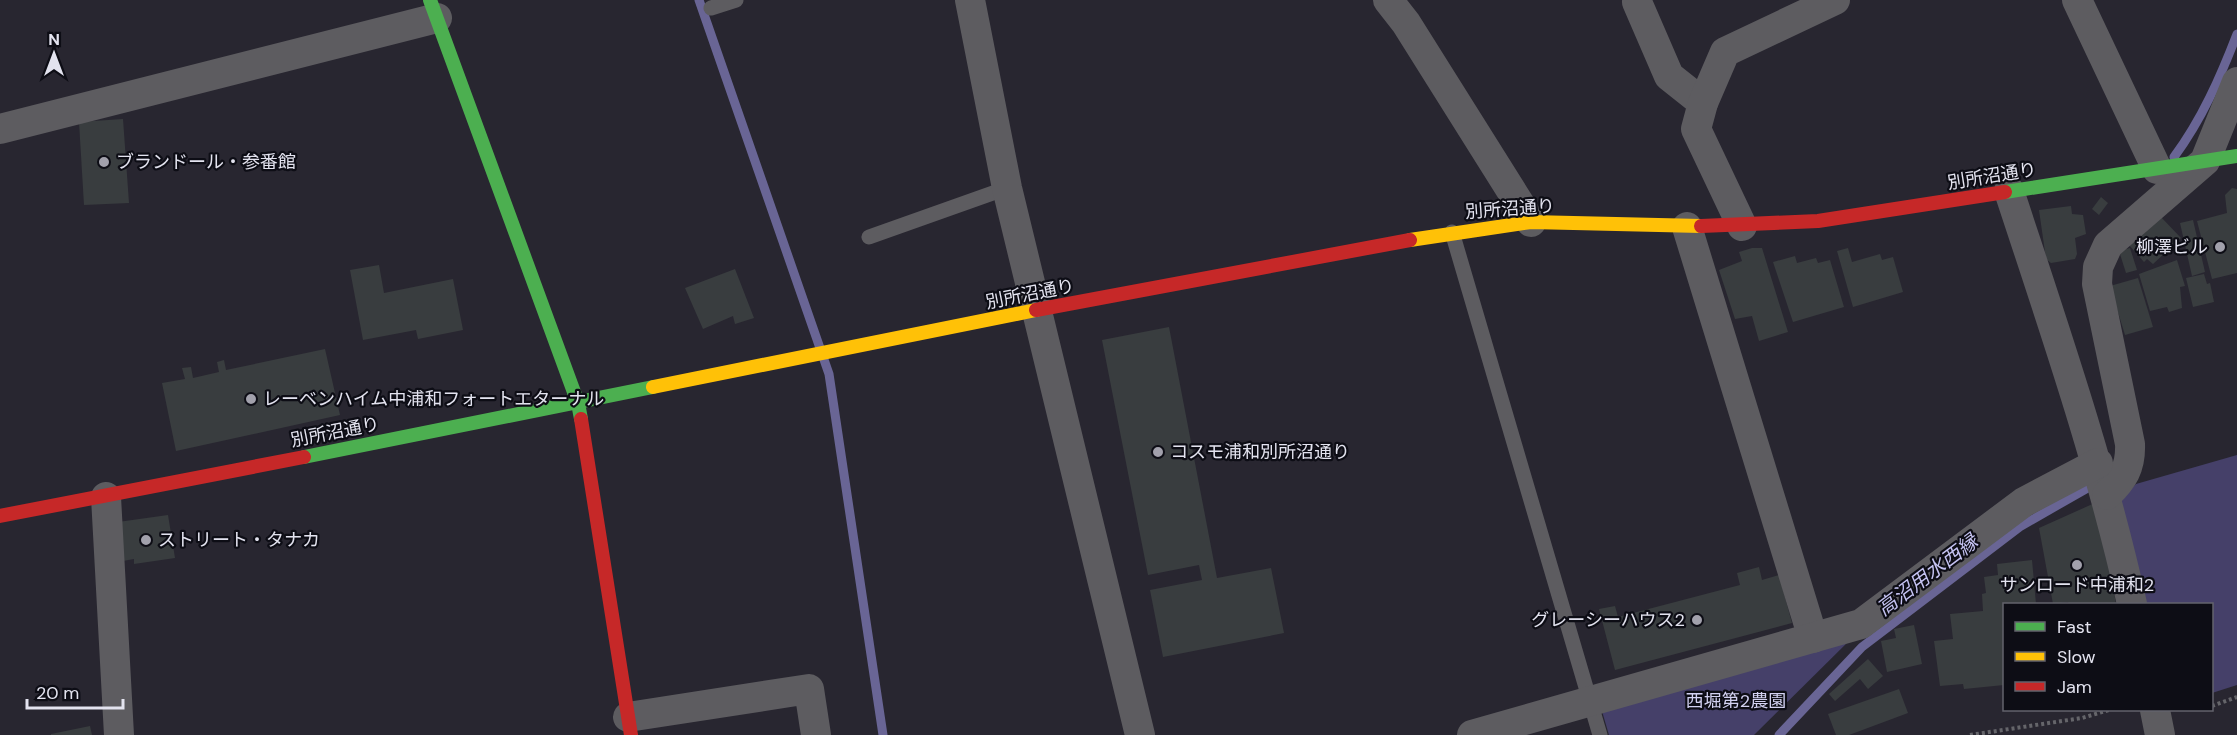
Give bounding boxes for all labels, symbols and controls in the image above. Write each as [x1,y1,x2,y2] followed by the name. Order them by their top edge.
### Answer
[24,24,84,84] north arrow
[48,29,60,50] text: N
[116,150,296,174] place label: ブランドール・参番館
[97,155,111,169] marker: ブランドール・参番館
[1946,157,2038,195] street label: 別所沼通り
[1464,194,1556,224] street label: 別所沼通り
[2136,235,2208,259] place label: 柳澤ビル
[2213,240,2227,254] marker: 柳澤ビル
[984,274,1076,314] street label: 別所沼通り
[263,387,604,411] place label: レーベンハイム中浦和フォートエターナル
[244,392,258,406] marker: レーベンハイム中浦和フォートエターナル
[289,412,381,452] street label: 別所沼通り
[1170,440,1350,464] place label: コスモ浦和別所沼通り
[1151,445,1165,459] marker: コスモ浦和別所沼通り
[1871,527,1984,621] water label: 高沼用水西縁
[158,528,320,552] place label: ストリート・タナカ
[139,533,153,547] marker: ストリート・タナカ
[2070,558,2084,572] marker: サンロード中浦和2
[2000,573,2154,597] place label: サンロード中浦和2
[2003,603,2213,711] legend
[1531,608,1685,632] place label: グレーシーハウス2
[1690,613,1704,627] marker: グレーシーハウス2
[2057,615,2092,639] text: Fast
[2057,645,2096,669] text: Slow
[27,672,123,710] scale bar
[2057,675,2092,699] text: Jam
[36,681,79,705] text: 20 m
[1686,689,1786,713] park label: 西堀第2農園

